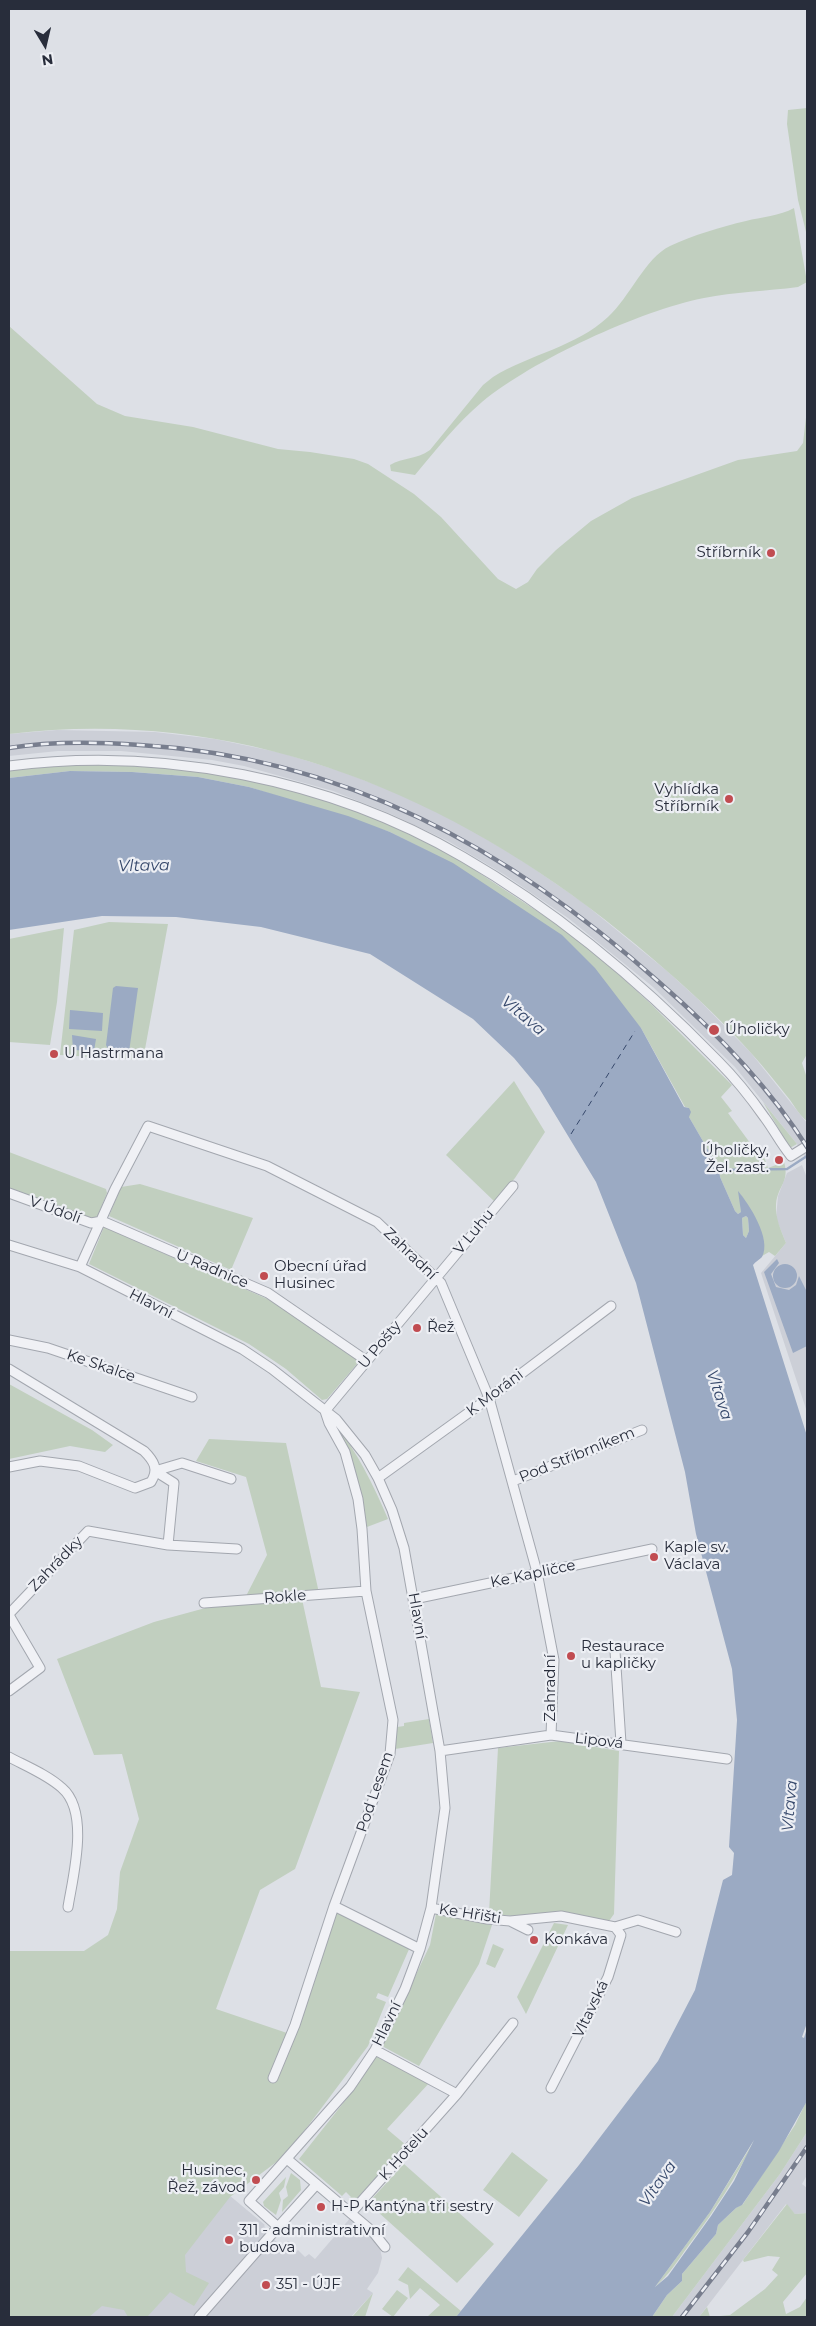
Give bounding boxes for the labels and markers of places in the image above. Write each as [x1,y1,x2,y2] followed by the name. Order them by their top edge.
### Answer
[697,544,761,562] place label: Stříbrník
[765,547,777,559] marker: Stříbrník
[654,781,719,816] place label: Vyhlídka Stříbrník
[723,793,735,805] marker: Vyhlídka Stříbrník
[725,1021,790,1039] place label: Úholičky
[707,1023,721,1037] marker: Úholičky
[64,1045,164,1063] place label: U Hastrmana
[48,1048,60,1060] marker: U Hastrmana
[702,1142,769,1177] place label: Úholičky, Žel. zast.
[773,1154,785,1166] marker: Úholičky, Žel. zast.
[274,1258,367,1293] place label: Obecní úřad Husinec
[258,1270,270,1282] marker: Obecní úřad Husinec
[427,1319,454,1337] place label: Řež
[411,1322,423,1334] marker: Řež
[664,1539,728,1574] place label: Kaple sv. Václava
[648,1551,660,1563] marker: Kaple sv. Václava
[581,1638,665,1673] place label: Restaurace u kapličky
[565,1650,577,1662] marker: Restaurace u kapličky
[544,1931,608,1949] place label: Konkáva
[528,1934,540,1946] marker: Konkáva
[168,2162,246,2197] place label: Husinec, Řež, závod
[250,2174,262,2186] marker: Husinec, Řež, závod
[331,2198,493,2216] place label: H-P Kantýna tři sestry
[315,2201,327,2213] marker: H-P Kantýna tři sestry
[239,2222,385,2257] place label: 311 - administrativní budova
[223,2234,235,2246] marker: 311 - administrativní budova
[276,2276,341,2294] place label: 351 - ÚJF
[260,2279,272,2291] marker: 351 - ÚJF

